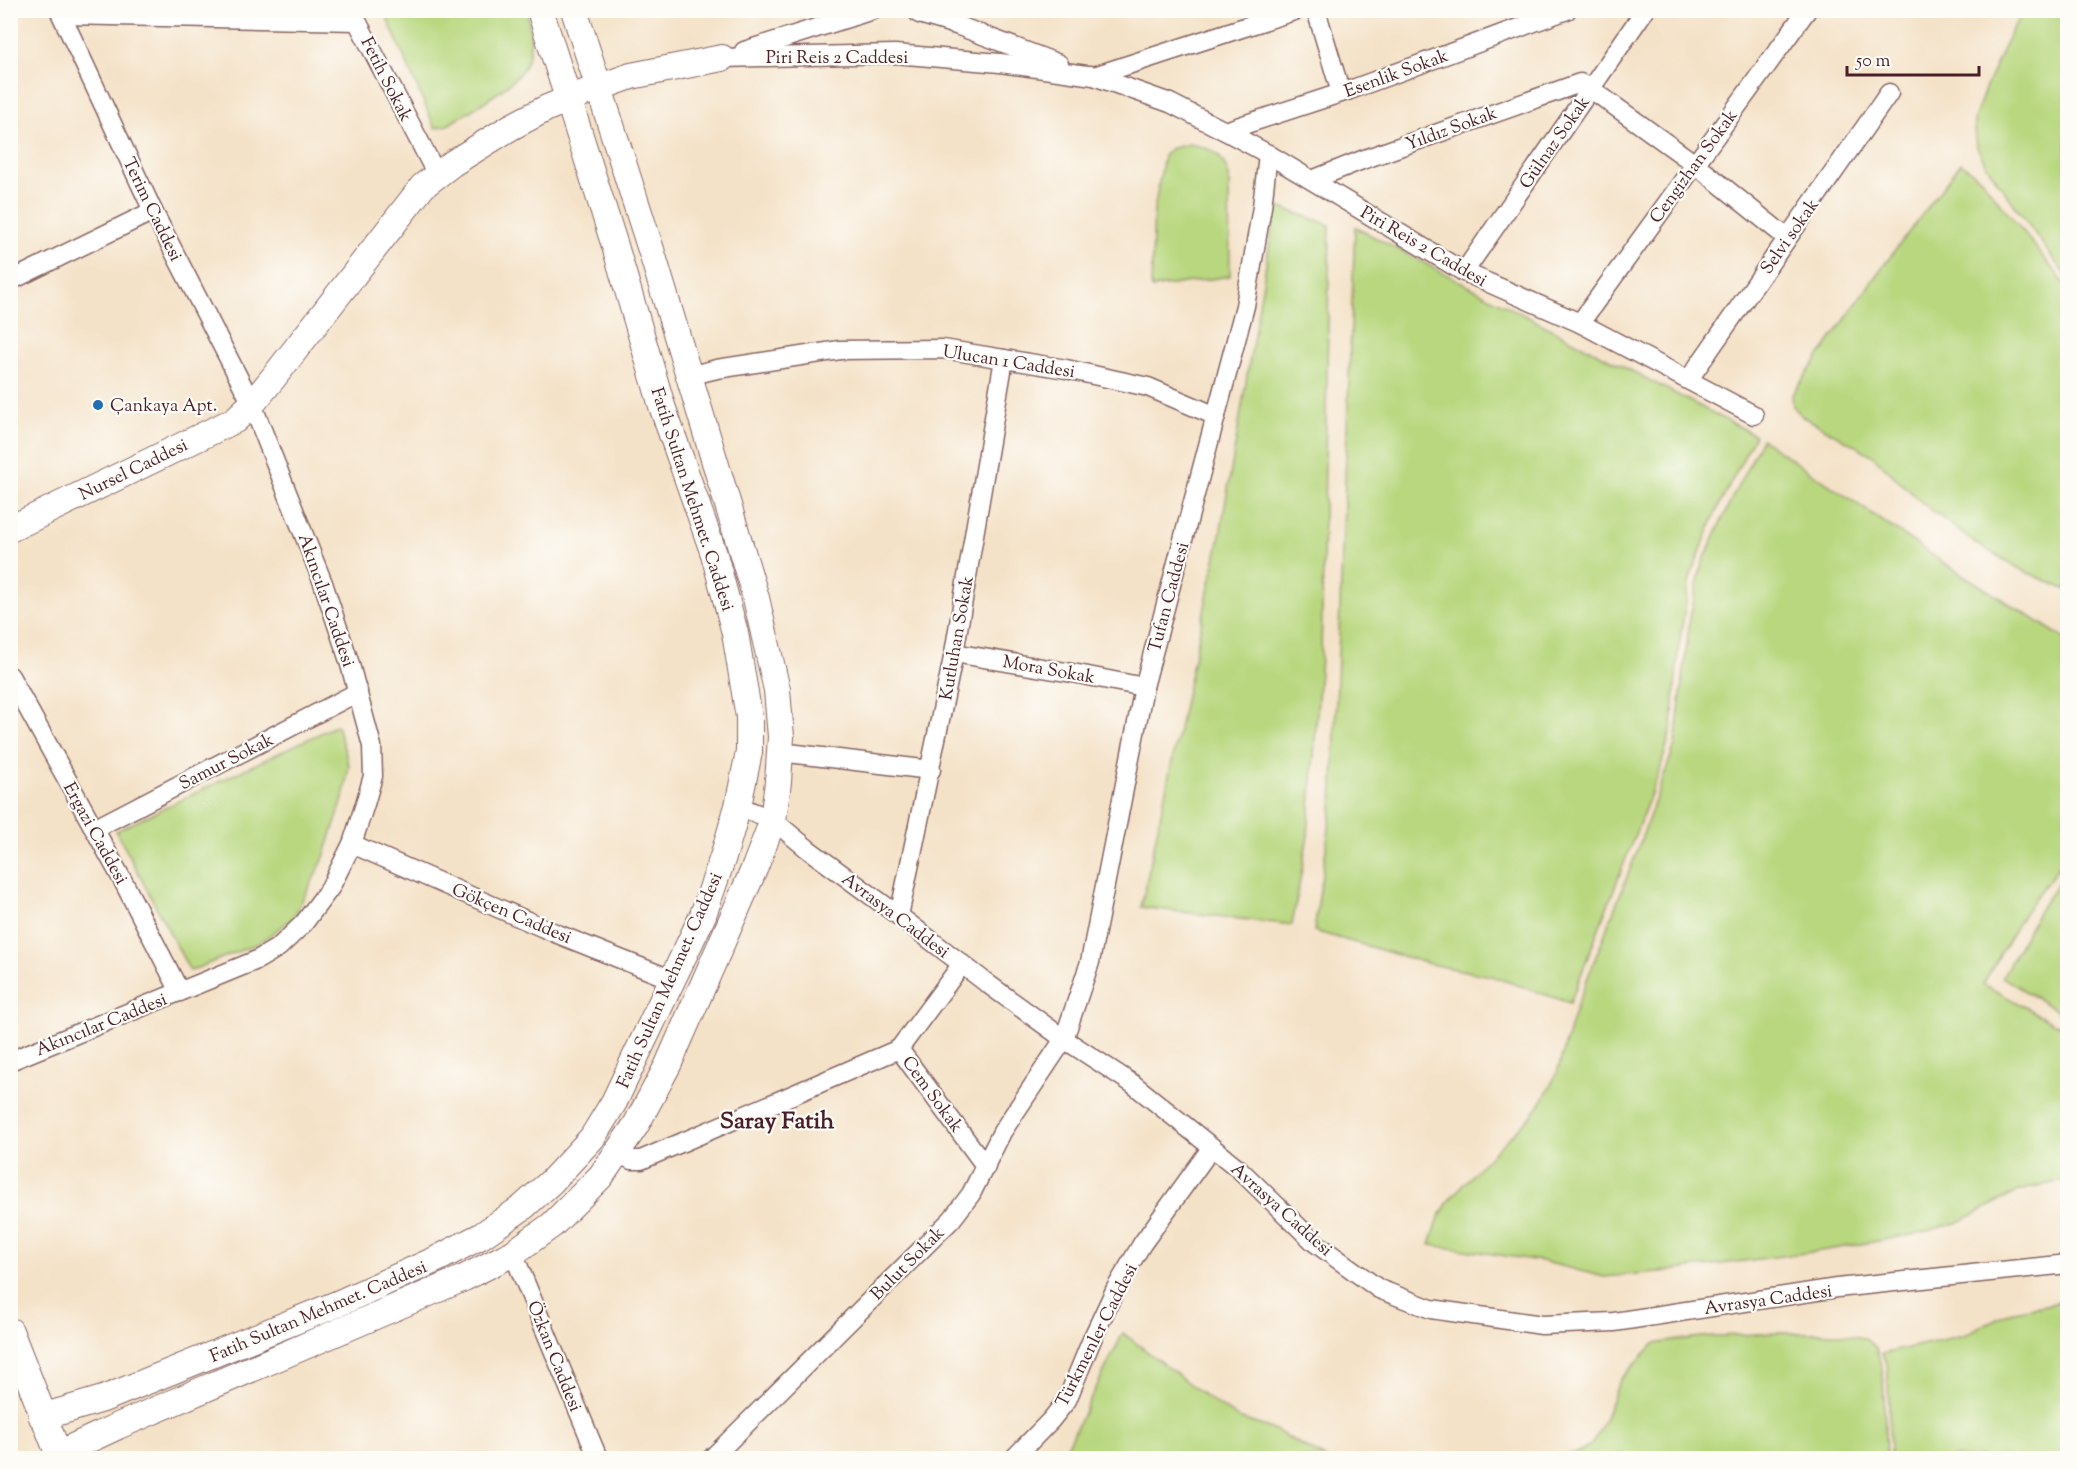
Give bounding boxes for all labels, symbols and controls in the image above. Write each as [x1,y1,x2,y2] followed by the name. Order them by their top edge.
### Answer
[353,33,418,127] street label: Fetih Sokak
[1847,39,1979,77] scale bar
[1341,44,1453,106] street label: Esenlik Sokak
[766,46,908,72] street label: Piri Reis 2 Caddesi
[1855,49,1891,75] text: 50 m
[1514,91,1597,195] street label: Gülnaz Sokak
[1402,101,1501,158] street label: Yıldız Sokak
[1644,105,1745,230] street label: Cengizhan Sokak
[115,153,188,266] street label: Terim Caddesi
[1755,194,1826,280] street label: Selvi sokak
[1355,201,1491,295] street label: Piri Reis 2 Caddesi
[941,340,1077,386] street label: Ulucan 1 Caddesi
[643,384,740,615] street label: Fatih Sultan Mehmet. Caddesi
[110,394,217,420] place label: Çankaya Apt.
[91,398,105,412] marker: Çankaya Apt.
[75,433,193,508] street label: Nursel Caddesi
[290,530,360,671] street label: Akıncılar Caddesi
[1143,539,1197,656] street label: Tufan Caddesi
[934,574,982,703] street label: Kutluhan Sokak
[1000,650,1097,692] street label: Mora Sokak
[175,728,279,798] street label: Samur Sokak
[55,778,133,890] street label: Ergazi Caddesi
[835,867,954,966] street label: Avrasya Caddesi
[611,869,730,1093] street label: Fatih Sultan Mehmet. Caddesi
[447,878,575,952] street label: Gökçen Caddesi
[32,988,171,1064] street label: Akıncılar Caddesi
[895,1051,968,1139] street label: Cem Sokak
[720,1105,835,1139] district label: Saray Fatih
[1224,1158,1337,1263] street label: Avrasya Caddesi
[866,1221,951,1307] street label: Bulut Sokak
[206,1255,432,1370] street label: Fatih Sultan Mehmet. Caddesi
[1050,1259,1145,1412] street label: Türkmenler Caddesi
[1703,1279,1834,1323] street label: Avrasya Caddesi
[519,1297,587,1416] street label: Özkan Caddesi

